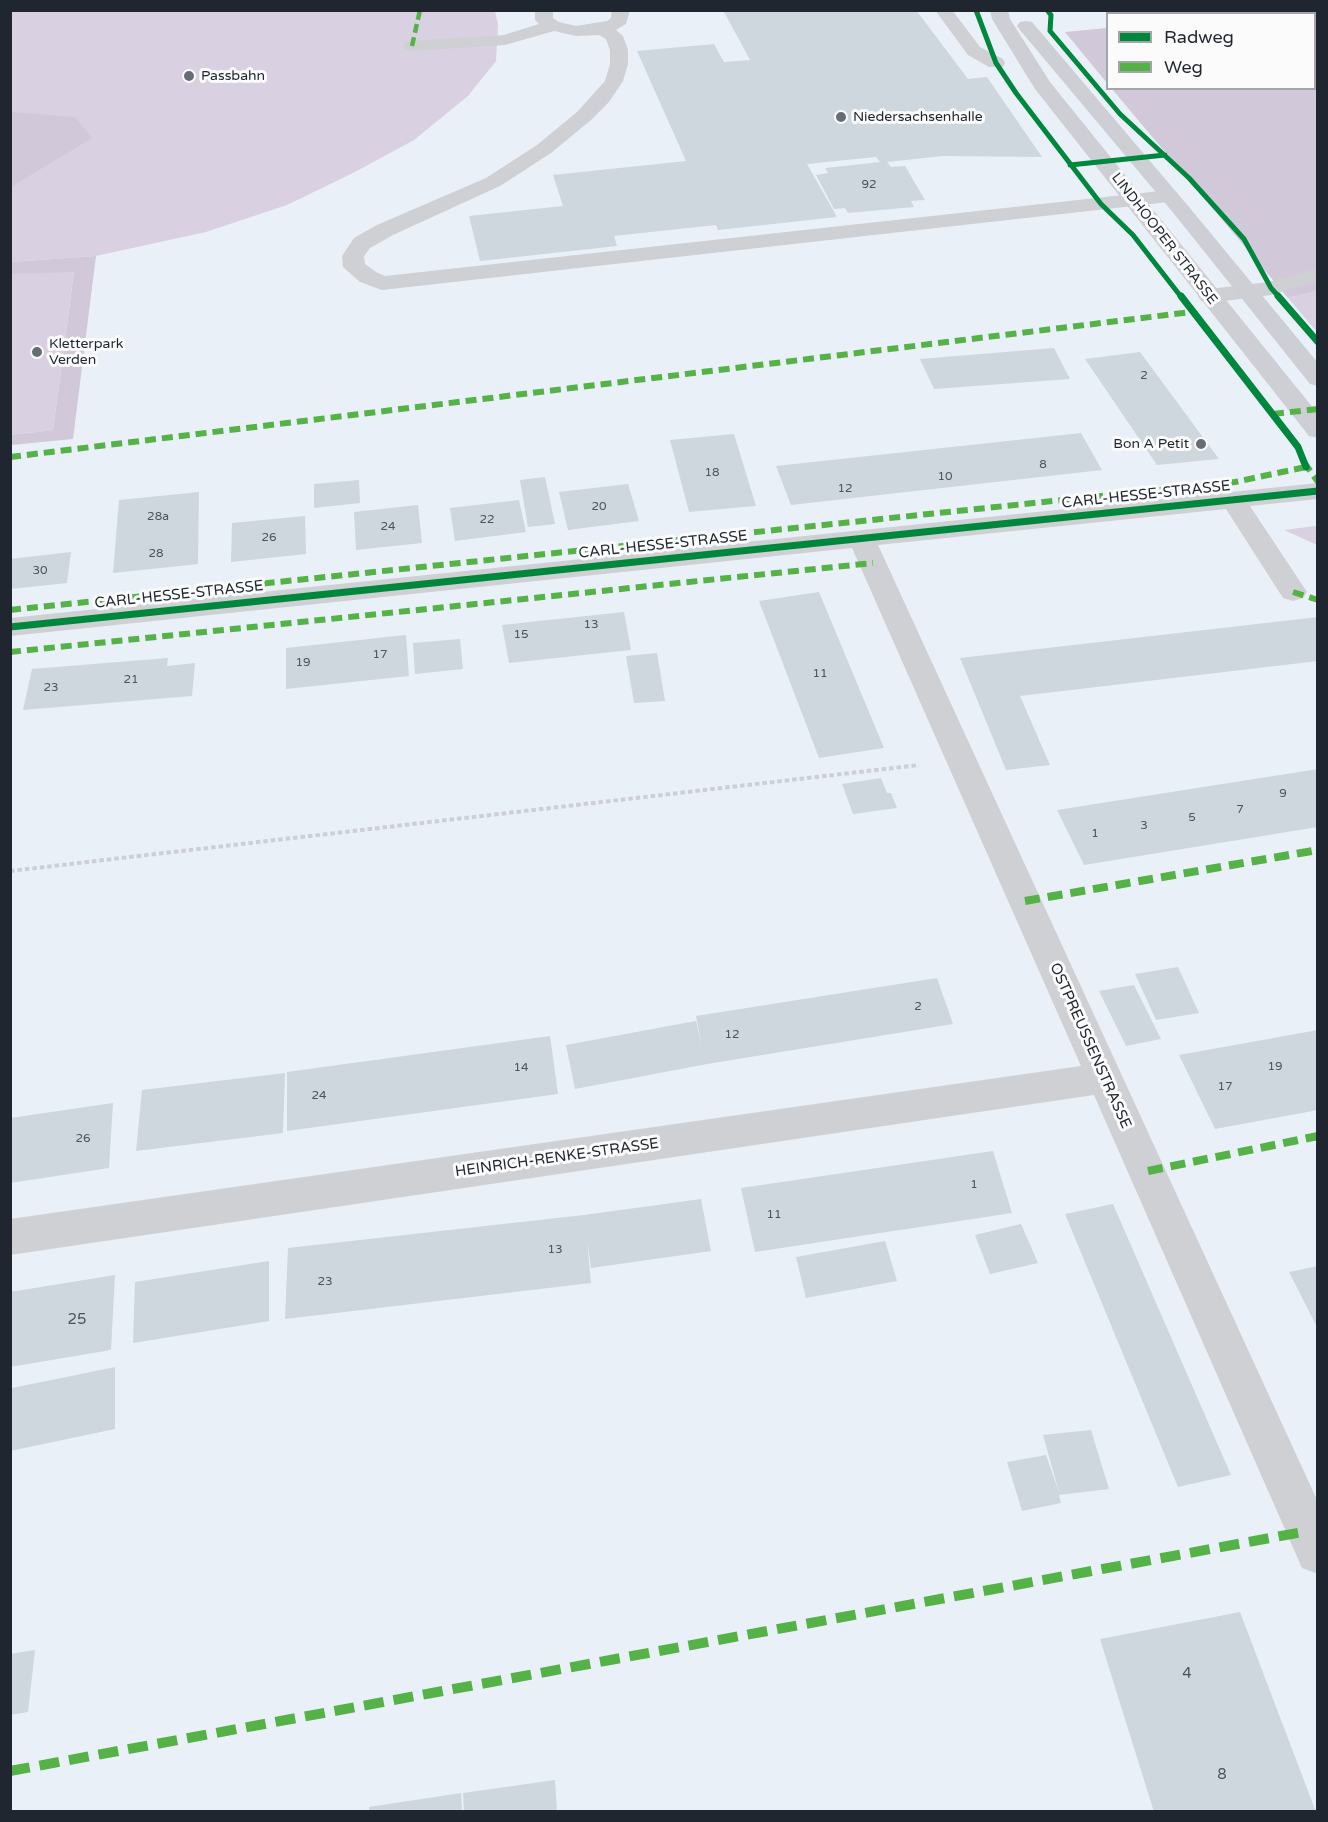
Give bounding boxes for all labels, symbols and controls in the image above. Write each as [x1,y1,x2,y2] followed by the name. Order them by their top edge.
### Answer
[1106,12,1316,90] legend
[1164,26,1234,48] text: Radweg
[1164,56,1203,78] text: Weg
[201,68,265,84] place label: Passbahn
[182,69,196,83] marker: Passbahn
[853,109,983,125] place label: Niedersachsenhalle
[834,110,848,124] marker: Niedersachsenhalle
[1107,170,1221,308] street label: LINDHOOPER STRASSE
[861,178,877,192] house number: 92
[49,336,123,368] place label: Kletterpark Verden
[30,345,44,359] marker: Kletterpark Verden
[1140,369,1148,383] house number: 2
[1113,436,1189,452] place label: Bon A Petit
[1194,437,1208,451] marker: Bon A Petit
[1039,458,1047,472] house number: 8
[704,466,720,480] house number: 18
[937,470,953,484] house number: 10
[1061,477,1231,513] street label: CARL-HESSE-STRASSE
[837,482,853,496] house number: 12
[591,500,607,514] house number: 20
[147,510,169,524] house number: 28a
[479,513,495,527] house number: 22
[380,520,396,534] house number: 24
[578,527,748,563] street label: CARL-HESSE-STRASSE
[261,531,277,545] house number: 26
[148,547,164,561] house number: 28
[32,564,48,578] house number: 30
[94,577,264,613] street label: CARL-HESSE-STRASSE
[583,618,599,632] house number: 13
[513,628,529,642] house number: 15
[372,648,388,662] house number: 17
[295,656,311,670] house number: 19
[812,667,828,681] house number: 11
[123,673,139,687] house number: 21
[43,681,59,695] house number: 23
[1279,787,1287,801] house number: 9
[1236,803,1244,817] house number: 7
[1188,811,1196,825] house number: 5
[1140,819,1148,833] house number: 3
[1091,827,1099,841] house number: 1
[1045,960,1135,1132] street label: OSTPREUSSENSTRASSE
[914,1000,922,1014] house number: 2
[724,1028,740,1042] house number: 12
[1267,1060,1283,1074] house number: 19
[513,1061,529,1075] house number: 14
[1217,1080,1233,1094] house number: 17
[311,1089,327,1103] house number: 24
[75,1132,91,1146] house number: 26
[454,1135,660,1181] street label: HEINRICH-RENKE-STRASSE
[970,1178,978,1192] house number: 1
[766,1208,782,1222] house number: 11
[547,1243,563,1257] house number: 13
[317,1275,333,1289] house number: 23
[68,1311,86,1329] house number: 25
[1182,1665,1192,1683] house number: 4
[1217,1766,1227,1784] house number: 8

